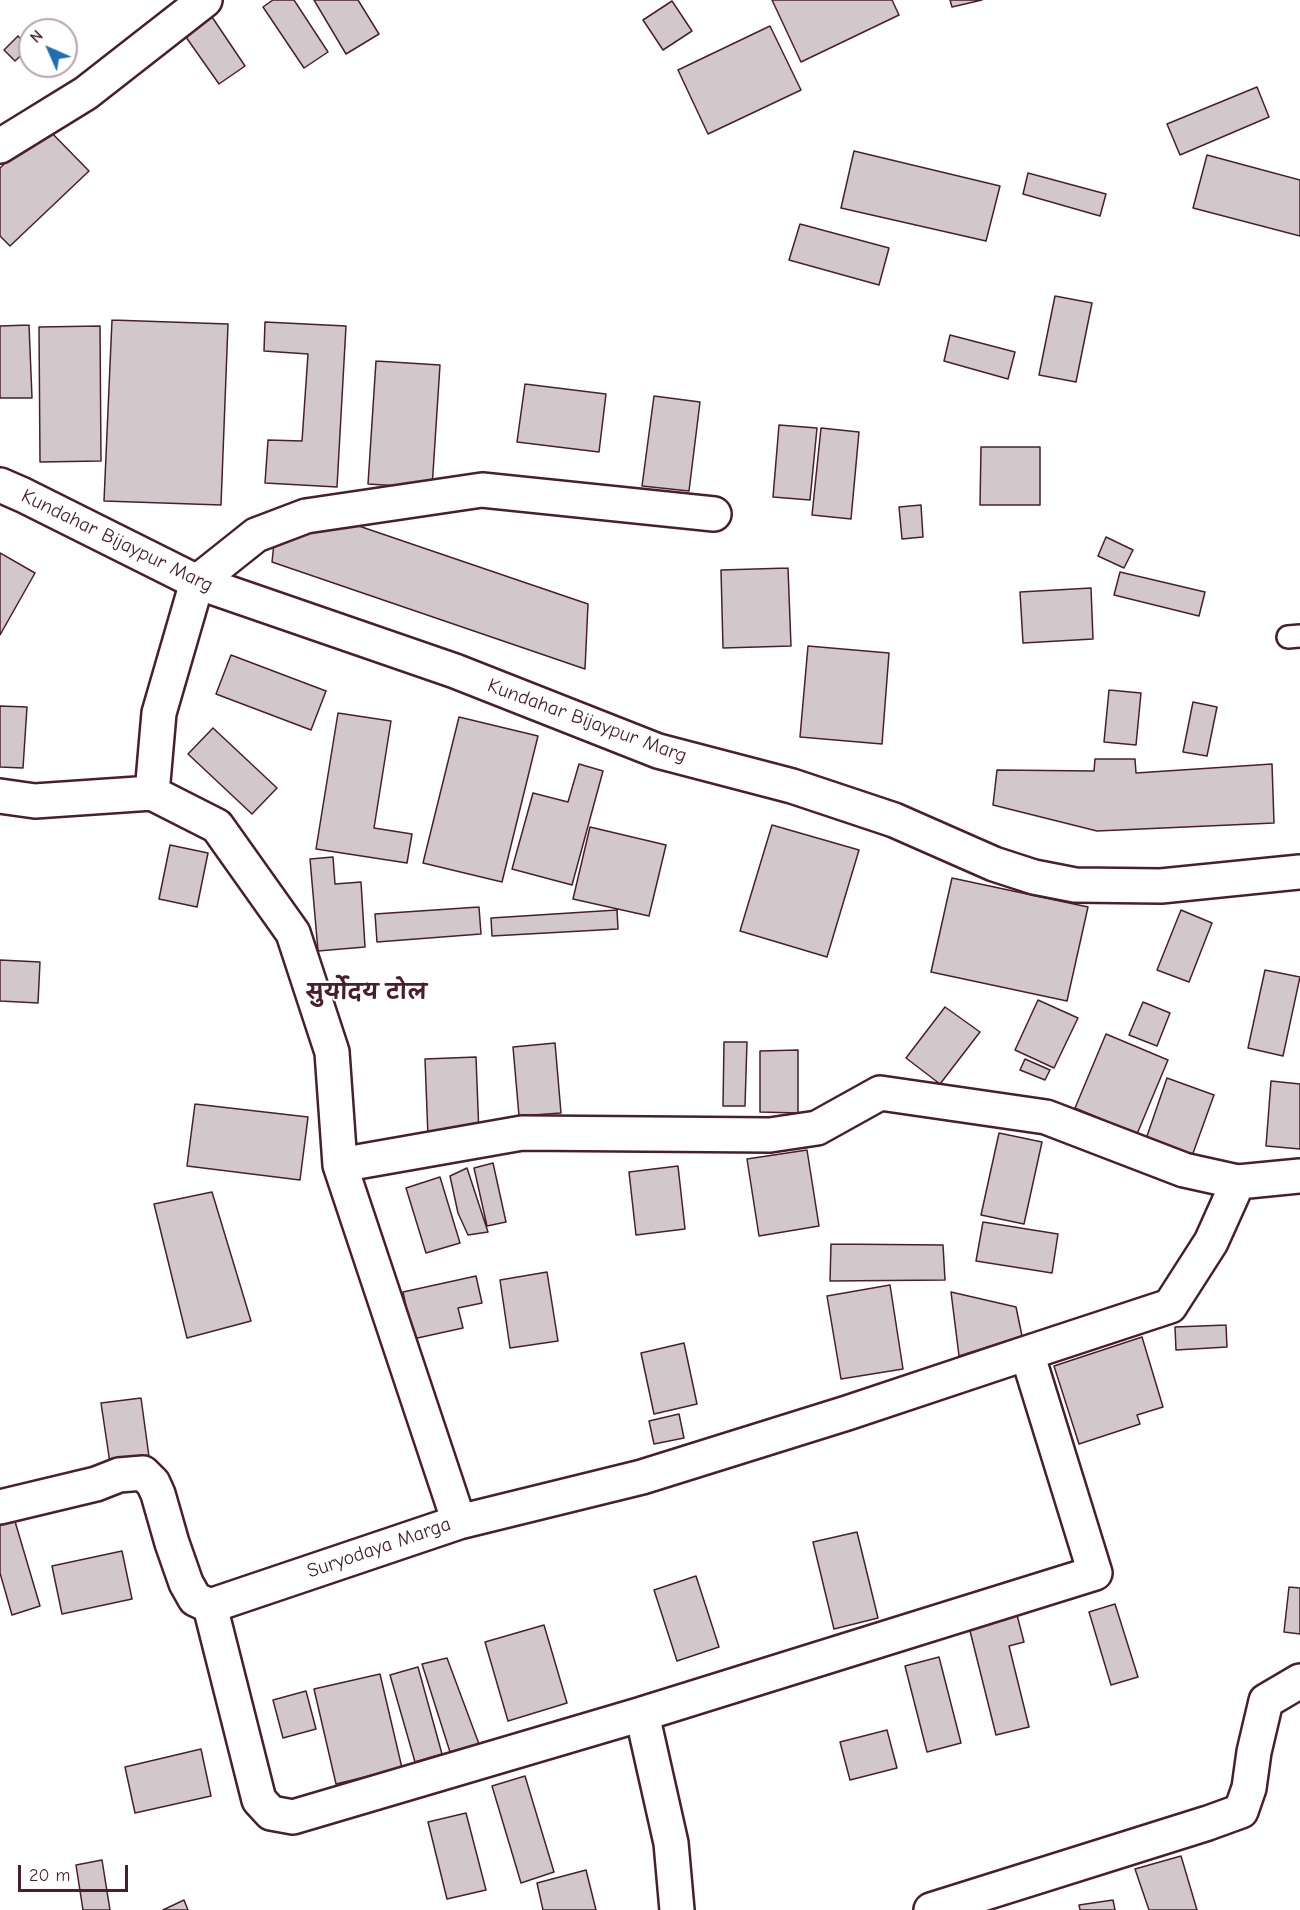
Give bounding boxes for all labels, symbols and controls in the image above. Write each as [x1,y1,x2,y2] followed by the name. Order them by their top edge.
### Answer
[18,18,78,78] north arrow
[27,27,47,47] text: N
[17,484,217,598] street label: Kundahar Bijaypur Marg
[484,674,690,768] street label: Kundahar Bijaypur Marg
[305,980,427,1006] district label: सुर्योदय टोल
[304,1512,454,1584] street label: Suryodaya Marga
[21,1853,130,1891] scale bar
[29,1865,70,1886] text: 20 m

